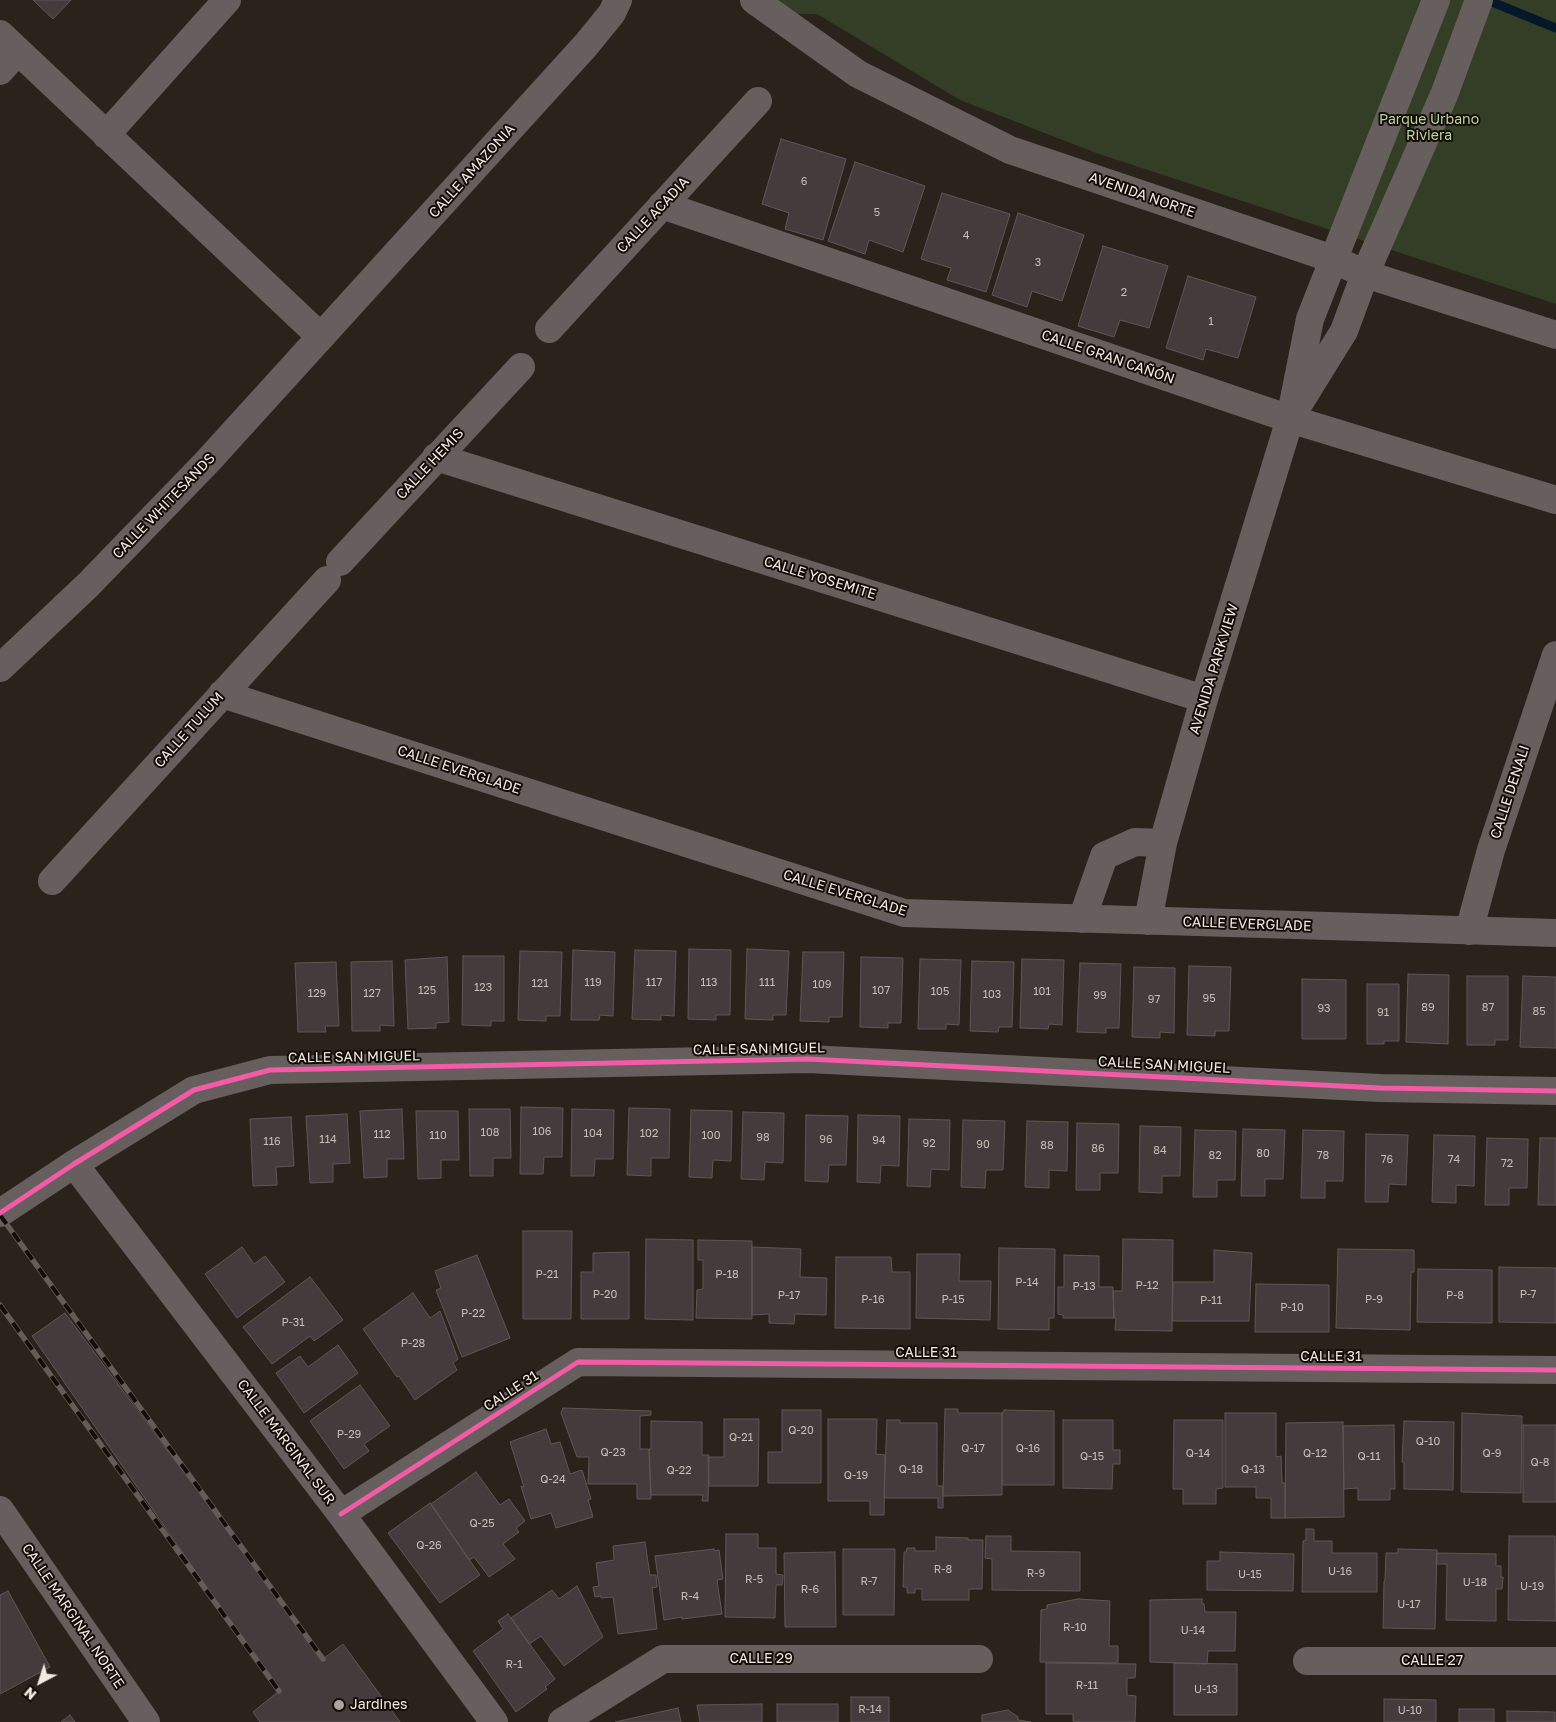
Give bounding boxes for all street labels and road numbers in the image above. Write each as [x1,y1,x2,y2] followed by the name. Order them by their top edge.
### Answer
[425,121,519,221] street label: CALLE AMAZONIA
[1087,169,1197,221] street label: AVENIDA NORTE
[613,173,693,257] street label: CALLE ACADIA
[1039,326,1177,388] street label: CALLE GRAN CAÑÓN
[393,425,467,503] street label: CALLE HEMIS
[109,450,219,562] street label: CALLE WHITESANDS
[762,553,878,603] street label: CALLE YOSEMITE
[1186,602,1242,736] street label: AVENIDA PARKVIEW
[151,689,227,771] street label: CALLE TULUM
[395,742,523,798] street label: CALLE EVERGLADE
[1487,743,1533,841] street label: CALLE DENALI
[781,866,909,920] street label: CALLE EVERGLADE
[1182,913,1312,935] street label: CALLE EVERGLADE
[693,1039,825,1059] street label: CALLE SAN MIGUEL
[288,1047,420,1067] street label: CALLE SAN MIGUEL
[1098,1053,1230,1077] street label: CALLE SAN MIGUEL
[895,1345,957,1361] street label: CALLE 31
[1300,1349,1362,1365] street label: CALLE 31
[481,1367,541,1415] street label: CALLE 31
[234,1376,338,1508] street label: CALLE MARGINAL SUR
[18,1540,128,1692] street label: CALLE MARGINAL NORTE
[729,1651,793,1667] street label: CALLE 29
[1401,1653,1463,1669] street label: CALLE 27

